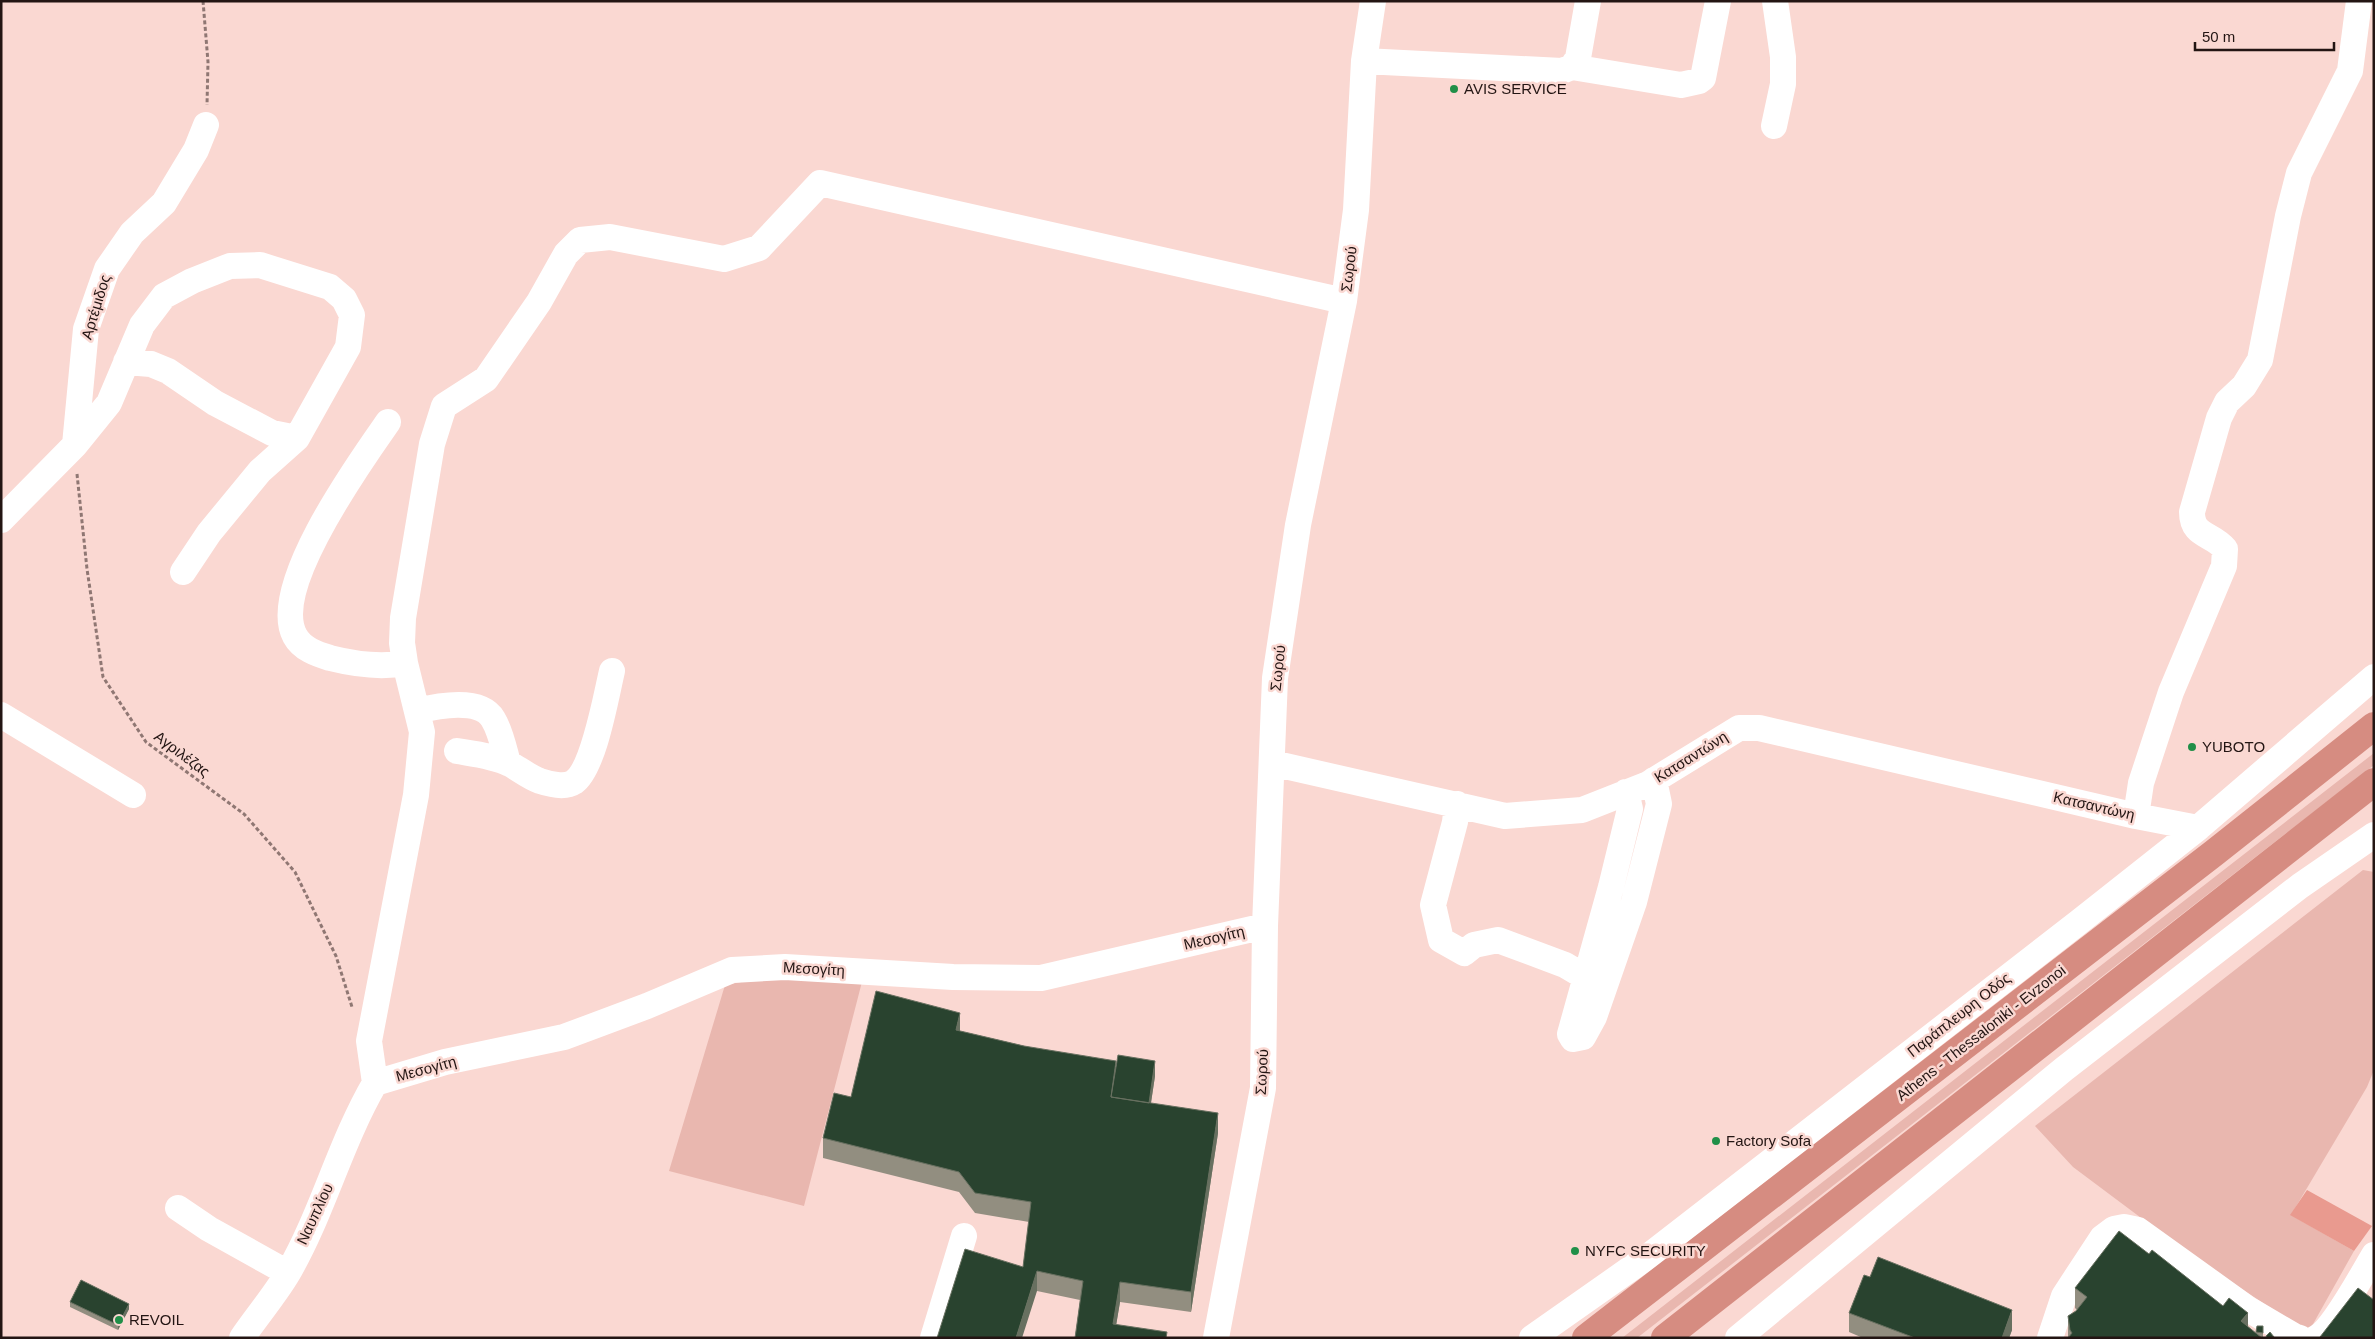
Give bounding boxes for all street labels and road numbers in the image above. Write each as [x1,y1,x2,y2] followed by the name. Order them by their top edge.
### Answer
[1337,245,1360,293] street label: Σωρού
[78,272,113,341] street label: Αρτέμιδος
[1267,644,1288,692] street label: Σωρού
[151,727,213,780] street label: Αγριλέζας
[1651,727,1730,786] street label: Κατσαντώνη
[2052,788,2136,823] street label: Κατσαντώνη
[1182,922,1246,953] street label: Μεσογίτη
[783,958,845,979] street label: Μεσογίτη
[1893,961,2069,1104] street label: Athens - Thessaloniki - Evzonoi
[1904,969,2014,1060] street label: Παράπλευρη Οδός
[1252,1049,1271,1095] street label: Σωρού
[394,1052,458,1085] street label: Μεσογίτη
[293,1181,336,1247] street label: Ναυπλίου

